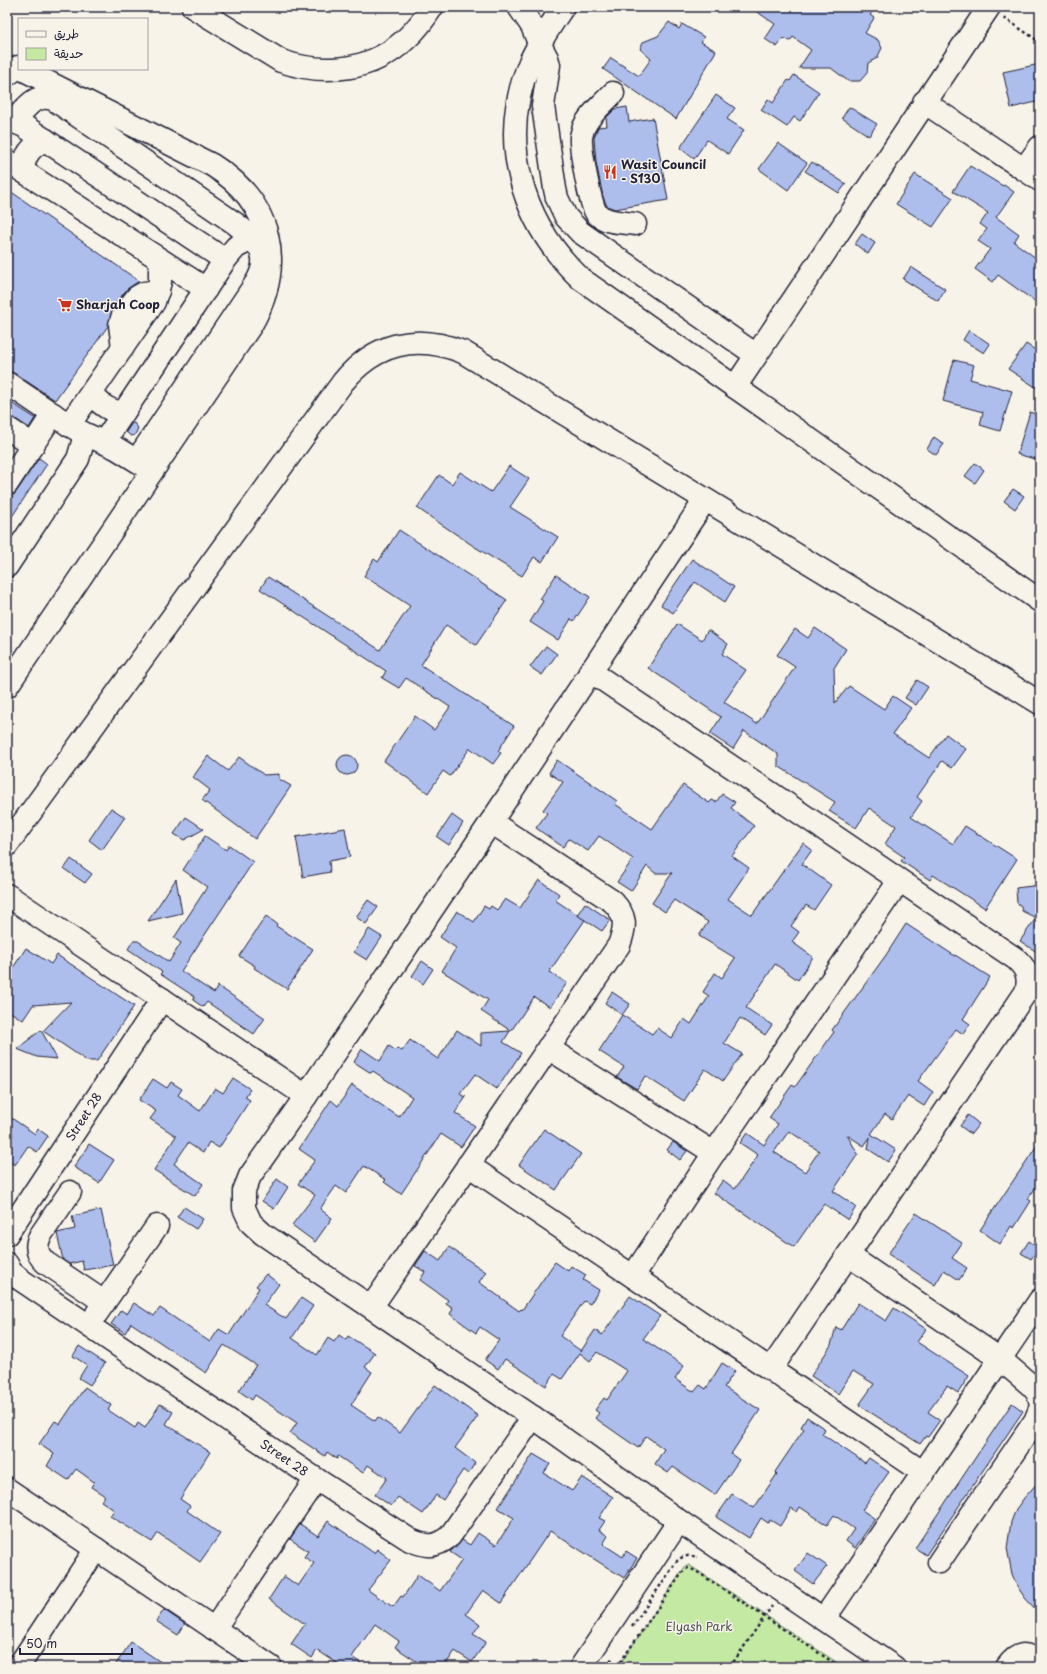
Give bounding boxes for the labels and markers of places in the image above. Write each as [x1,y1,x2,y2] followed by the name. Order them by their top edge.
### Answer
[621,155,706,187] place label: Wasit Council - S130
[602,164,618,180] restaurant icon: Wasit Council - S130
[76,295,160,313] place label: Sharjah Coop
[57,297,73,313] supermarket icon: Sharjah Coop

